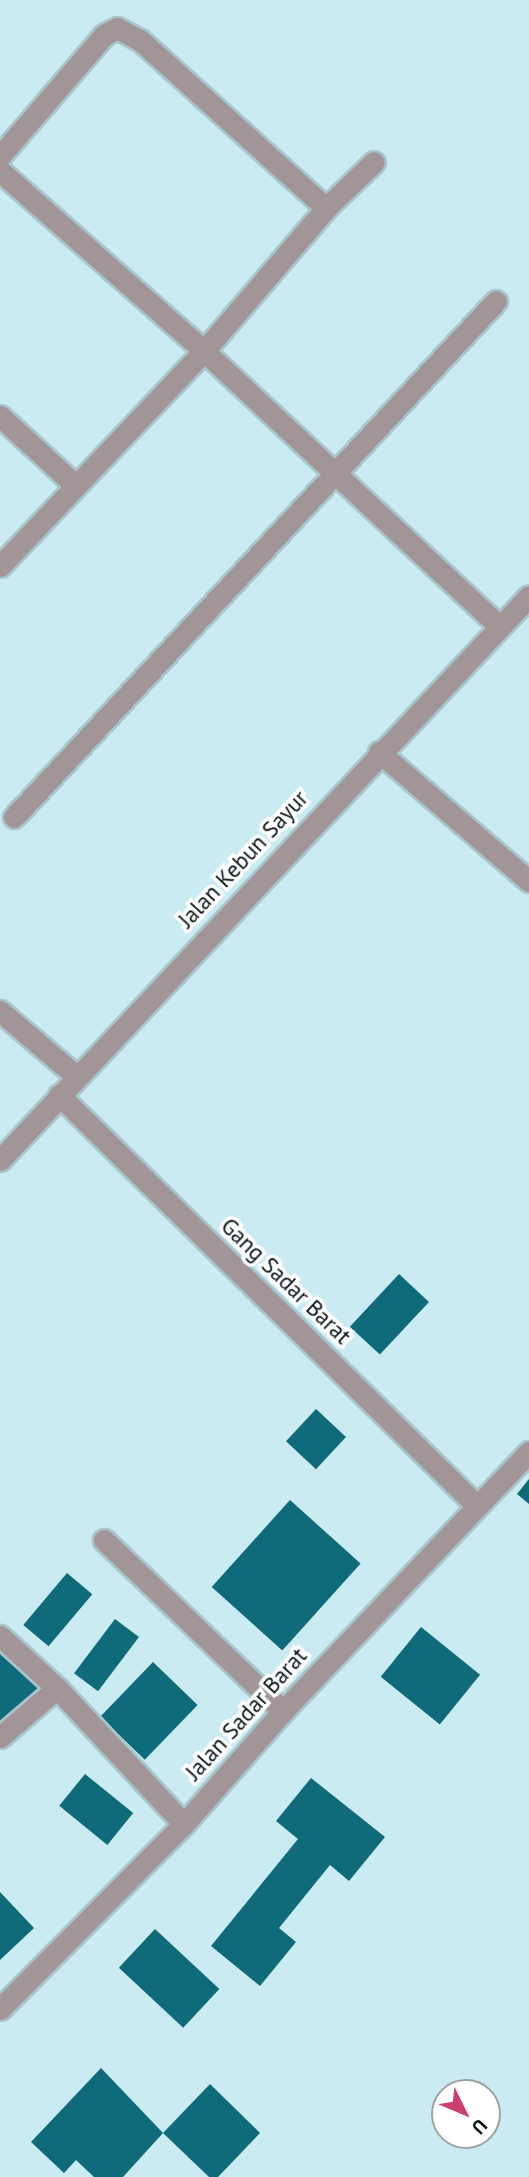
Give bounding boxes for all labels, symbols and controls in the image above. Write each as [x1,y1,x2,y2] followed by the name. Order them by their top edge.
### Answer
[172,785,314,933] street label: Jalan Kebun Sayur
[215,1212,357,1350] street label: Gang Sadar Barat
[179,1642,313,1786] street label: Jalan Sadar Barat
[431,2079,501,2149] north arrow
[467,2114,493,2139] text: U

